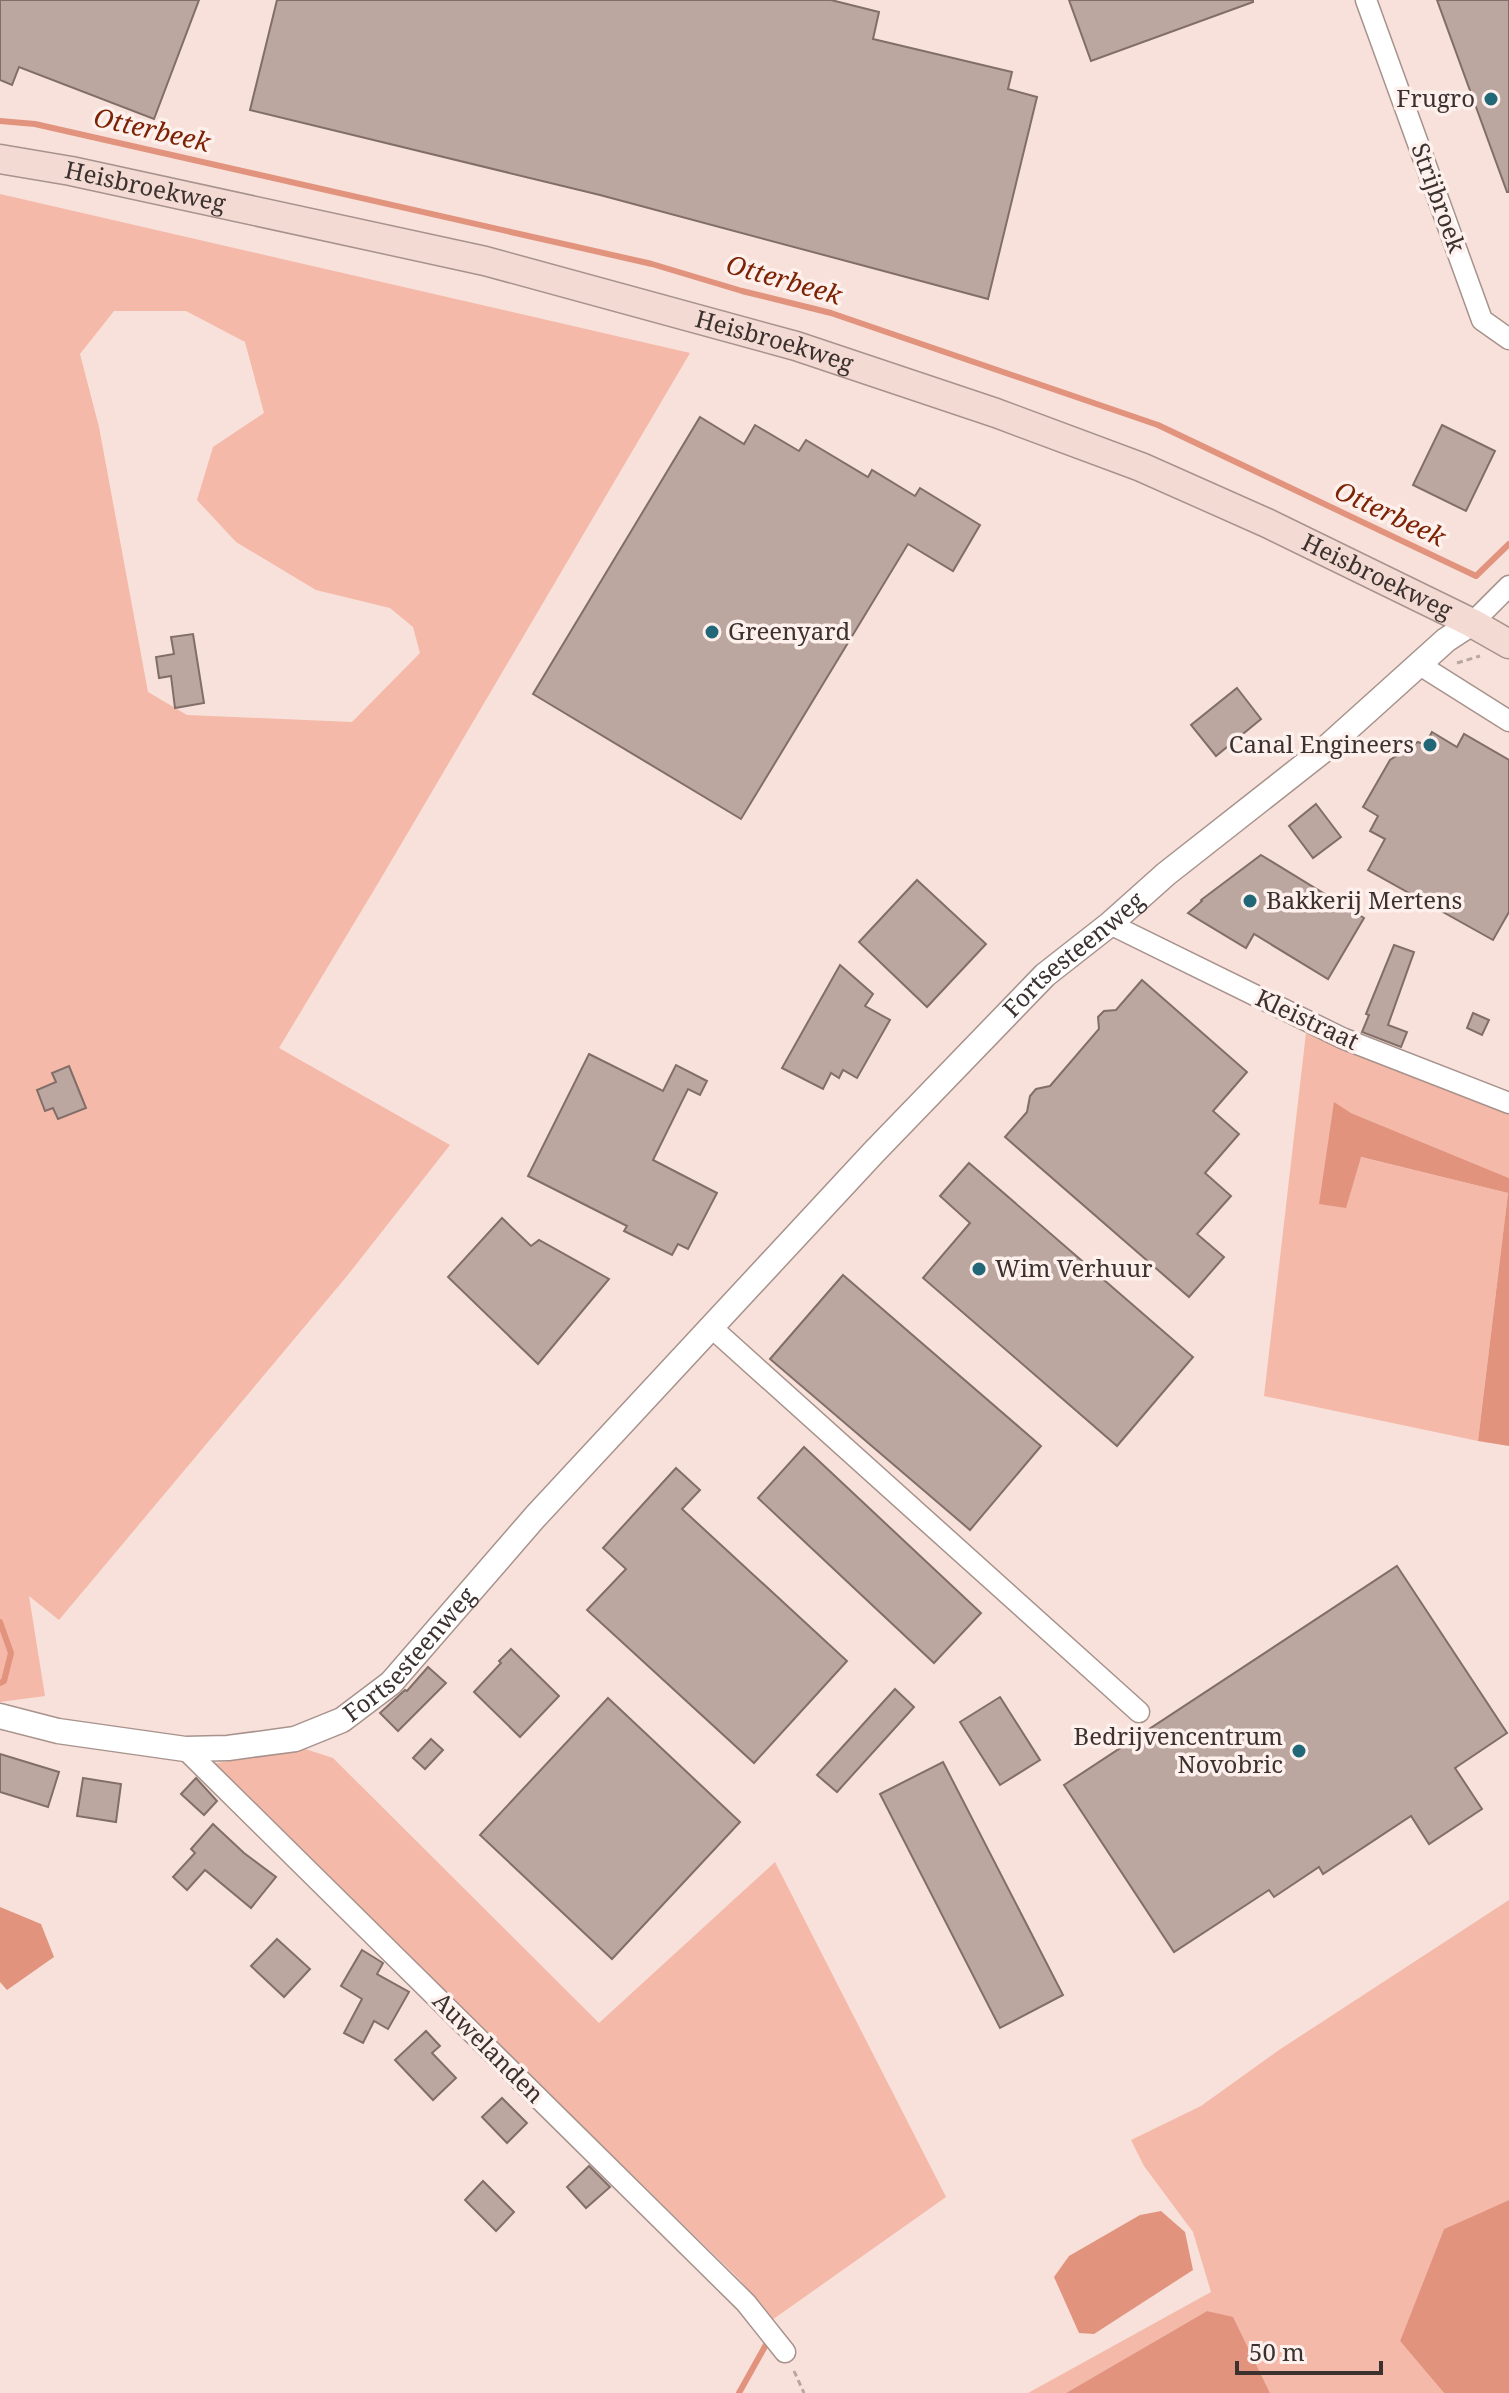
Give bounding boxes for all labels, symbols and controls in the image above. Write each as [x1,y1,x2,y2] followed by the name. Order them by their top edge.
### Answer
[1396,81,1475,114] place label: Frugro
[1482,90,1500,108] marker: Frugro
[90,98,215,160] water label: Otterbeek
[1404,138,1475,258] street label: Strijbroek
[62,152,229,219] street label: Heisbroekweg
[722,245,847,313] water label: Otterbeek
[692,301,858,379] street label: Heisbroekweg
[1329,472,1453,555] water label: Otterbeek
[1297,525,1459,626] street label: Heisbroekweg
[728,614,850,647] place label: Greenyard
[703,623,721,641] marker: Greenyard
[1229,727,1414,760] place label: Canal Engineers
[1421,736,1439,754] marker: Canal Engineers
[995,883,1151,1024] street label: Fortsesteenweg
[1266,883,1462,916] place label: Bakkerij Mertens
[1241,892,1259,910] marker: Bakkerij Mertens
[1251,980,1365,1057] street label: Kleistraat
[995,1251,1153,1284] place label: Wim Verhuur
[970,1260,988,1278] marker: Wim Verhuur
[336,1579,482,1728] street label: Fortsesteenweg
[1074,1719,1283,1780] place label: Bedrijvencentrum Novobric
[1290,1742,1308,1760] marker: Bedrijvencentrum Novobric
[426,1984,552,2110] street label: Auwelanden
[1237,2325,1381,2375] scale bar
[1249,2335,1305,2368] text: 50 m

